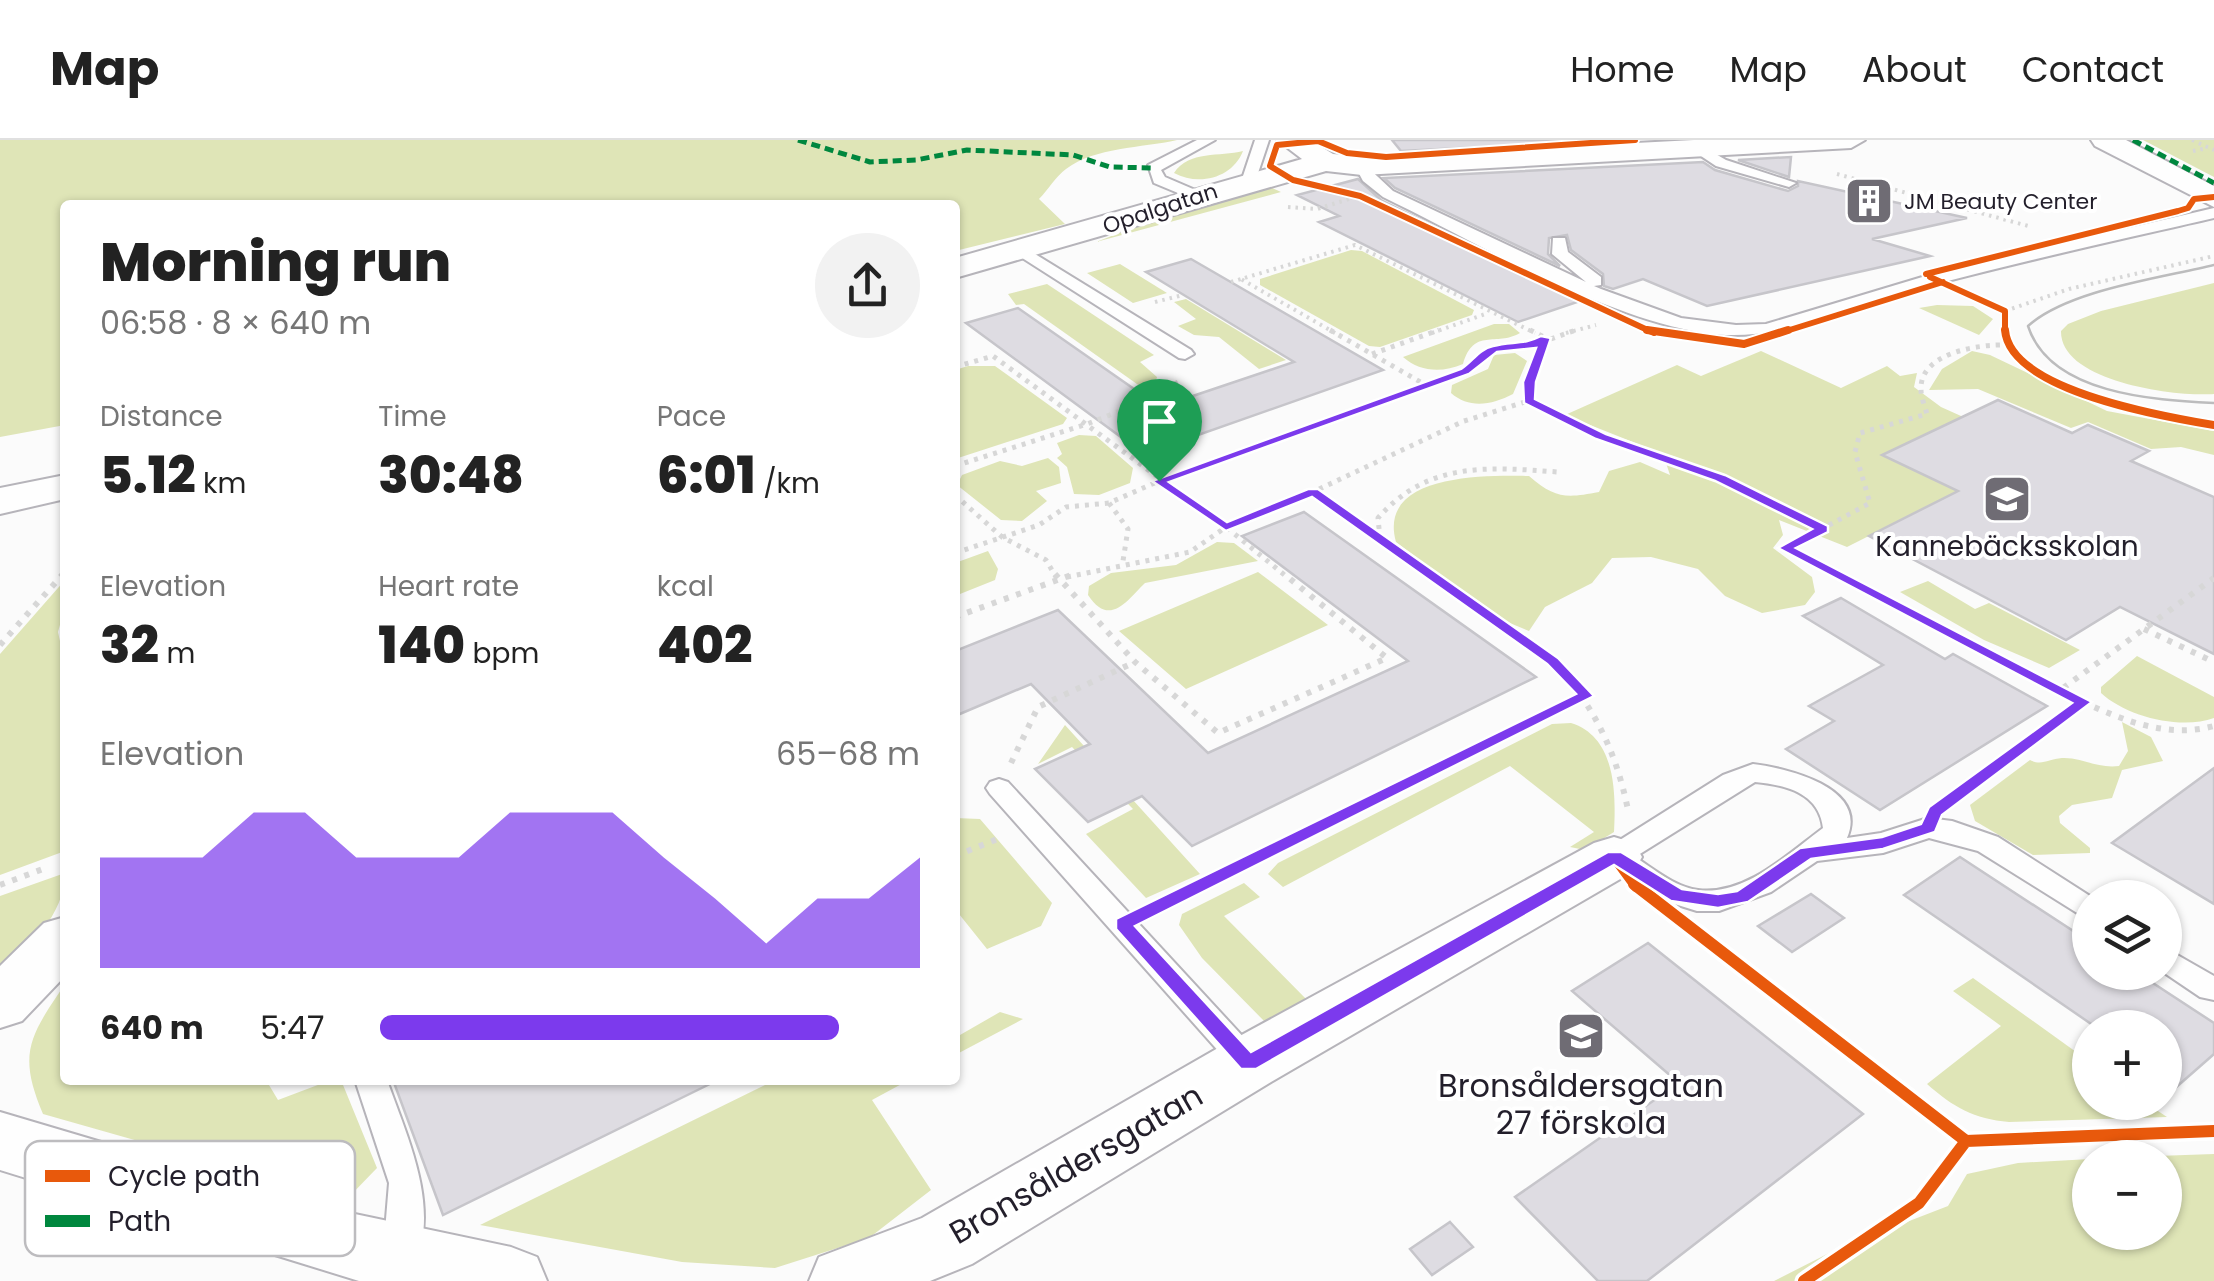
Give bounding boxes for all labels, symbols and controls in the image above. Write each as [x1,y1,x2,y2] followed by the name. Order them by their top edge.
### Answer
[50,35,159,102] text: Map
[1570,45,1675,94] text: Home
[1730,45,1807,94] text: Map
[1862,45,1967,94] text: About
[2022,45,2164,94] text: Contact
[1099,175,1222,242] street label: Opalgatan
[1843,175,1895,227] building icon: JM Beauty Center
[1904,186,2097,217] place label: JM Beauty Center
[100,223,451,300] text: Morning run
[815,233,920,338] button: share
[100,300,371,345] text: 06:58 · 8 × 640 m
[1117,379,1202,482] pin
[1132,394,1187,449] icon: arrive
[100,397,223,436] text: Distance
[378,397,447,436] text: Time
[657,397,726,436] text: Pace
[100,440,196,511] text: 5.12
[378,440,524,511] text: 30:48
[657,440,756,511] text: 6:01
[196,464,246,503] text: km
[756,464,820,503] text: /km
[1981,473,2033,525] school or university icon: Kannebäcksskolan
[1875,527,2139,566] place label: Kannebäcksskolan
[100,567,226,606] text: Elevation
[378,567,519,606] text: Heart rate
[657,567,714,606] text: kcal
[100,610,159,681] text: 32
[378,610,465,681] text: 140
[657,610,753,681] text: 402
[159,634,195,673] text: m
[465,634,539,673] text: bpm
[100,731,244,776] text: Elevation
[776,731,920,776] text: 65–68 m
[2072,880,2182,1250] map controls
[2072,880,2182,990] button: layers
[100,1005,204,1050] text: 640 m
[260,1005,325,1050] text: 5:47
[1555,1010,1607,1062] school or university icon: Bronsåldersgatan 27 förskola
[2072,1010,2182,1120] button: +
[1438,1063,1724,1145] place label: Bronsåldersgatan 27 förskola
[941,1073,1211,1255] street label: Bronsåldersgatan
[2072,1140,2182,1250] button: −
[25,1141,355,1256] legend
[108,1157,260,1196] text: Cycle path
[108,1202,171,1241] text: Path

